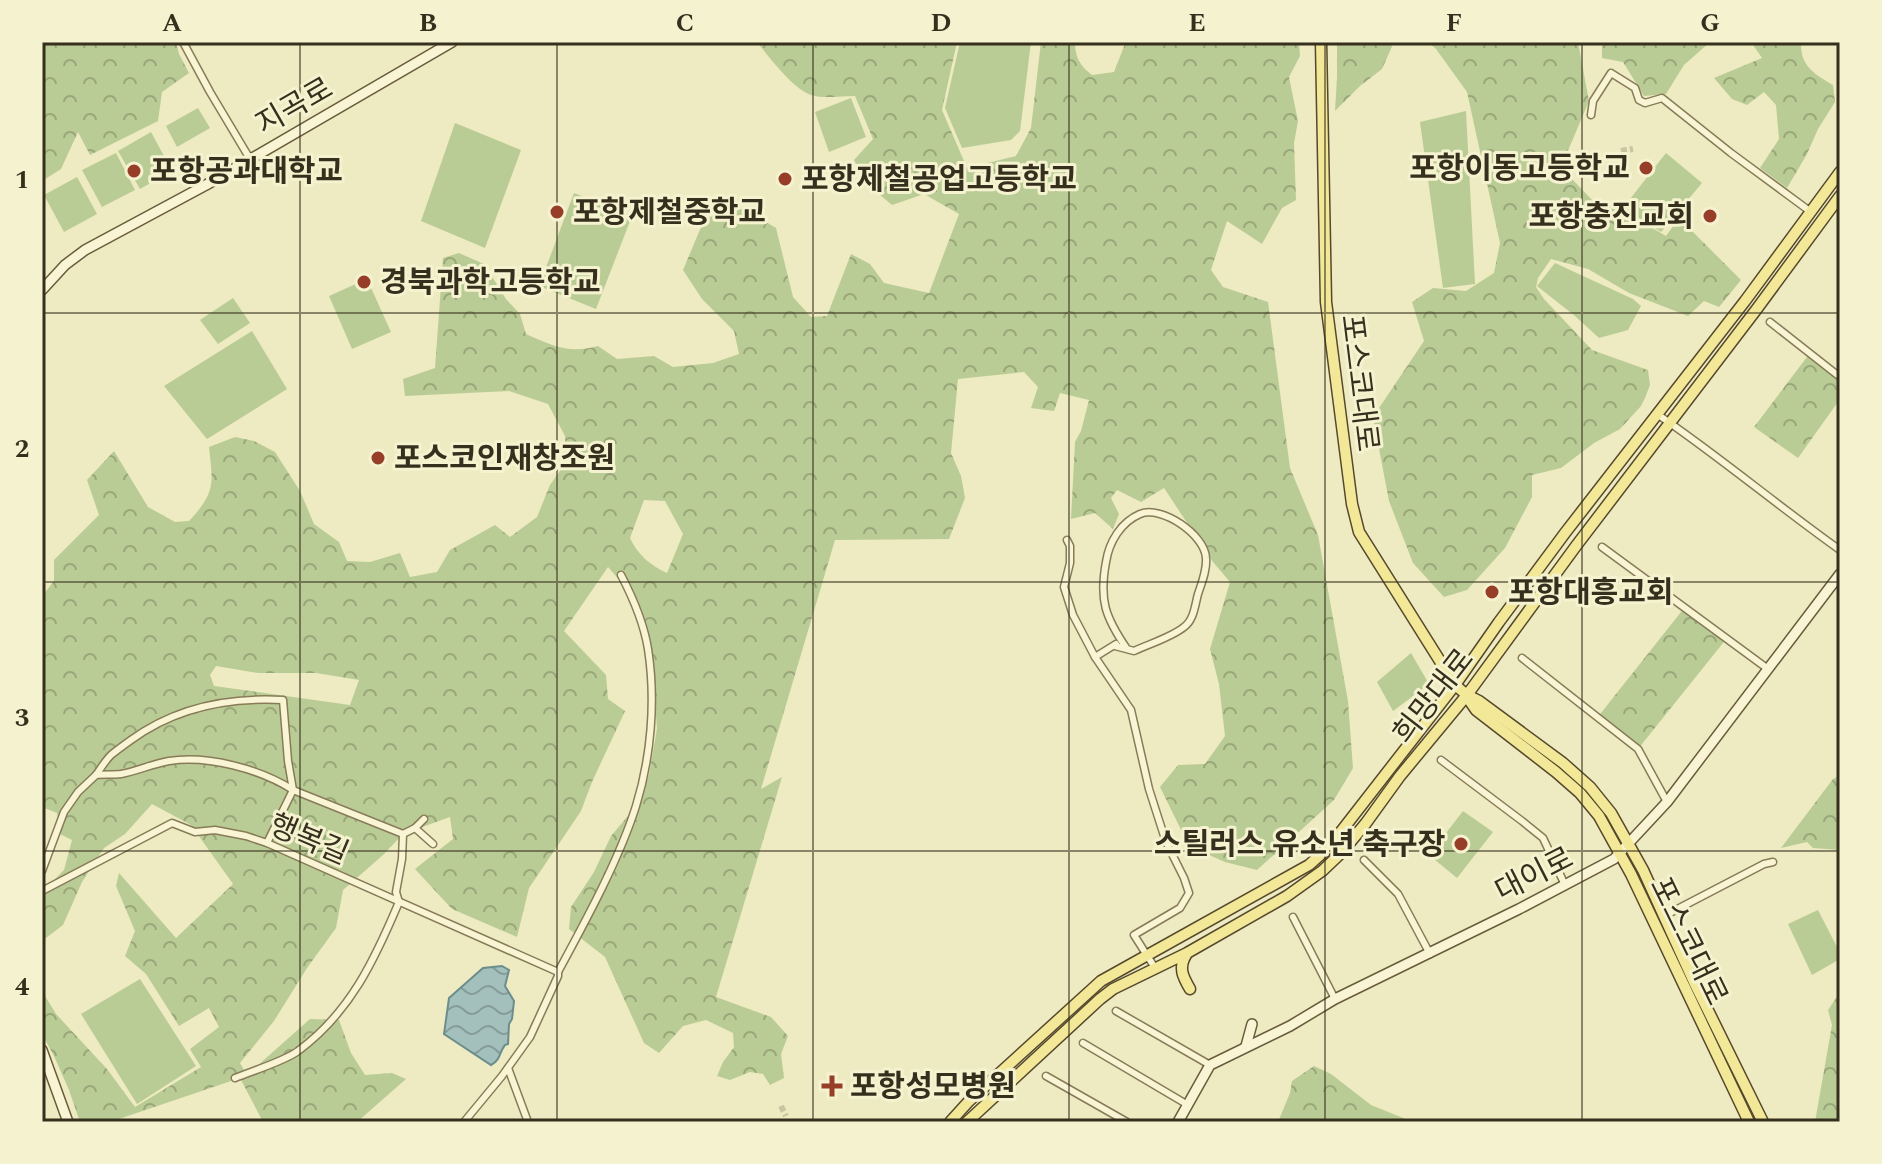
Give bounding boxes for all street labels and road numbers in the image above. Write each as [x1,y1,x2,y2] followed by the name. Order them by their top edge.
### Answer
[247,66,342,147] street label: 지곡로
[1328,312,1390,454] street label: 포스코대로
[1382,639,1486,754] street label: 희망대로
[262,803,356,877] street label: 행복길
[1487,836,1582,914] street label: 대이로
[1637,869,1739,1014] street label: 포스코대로

